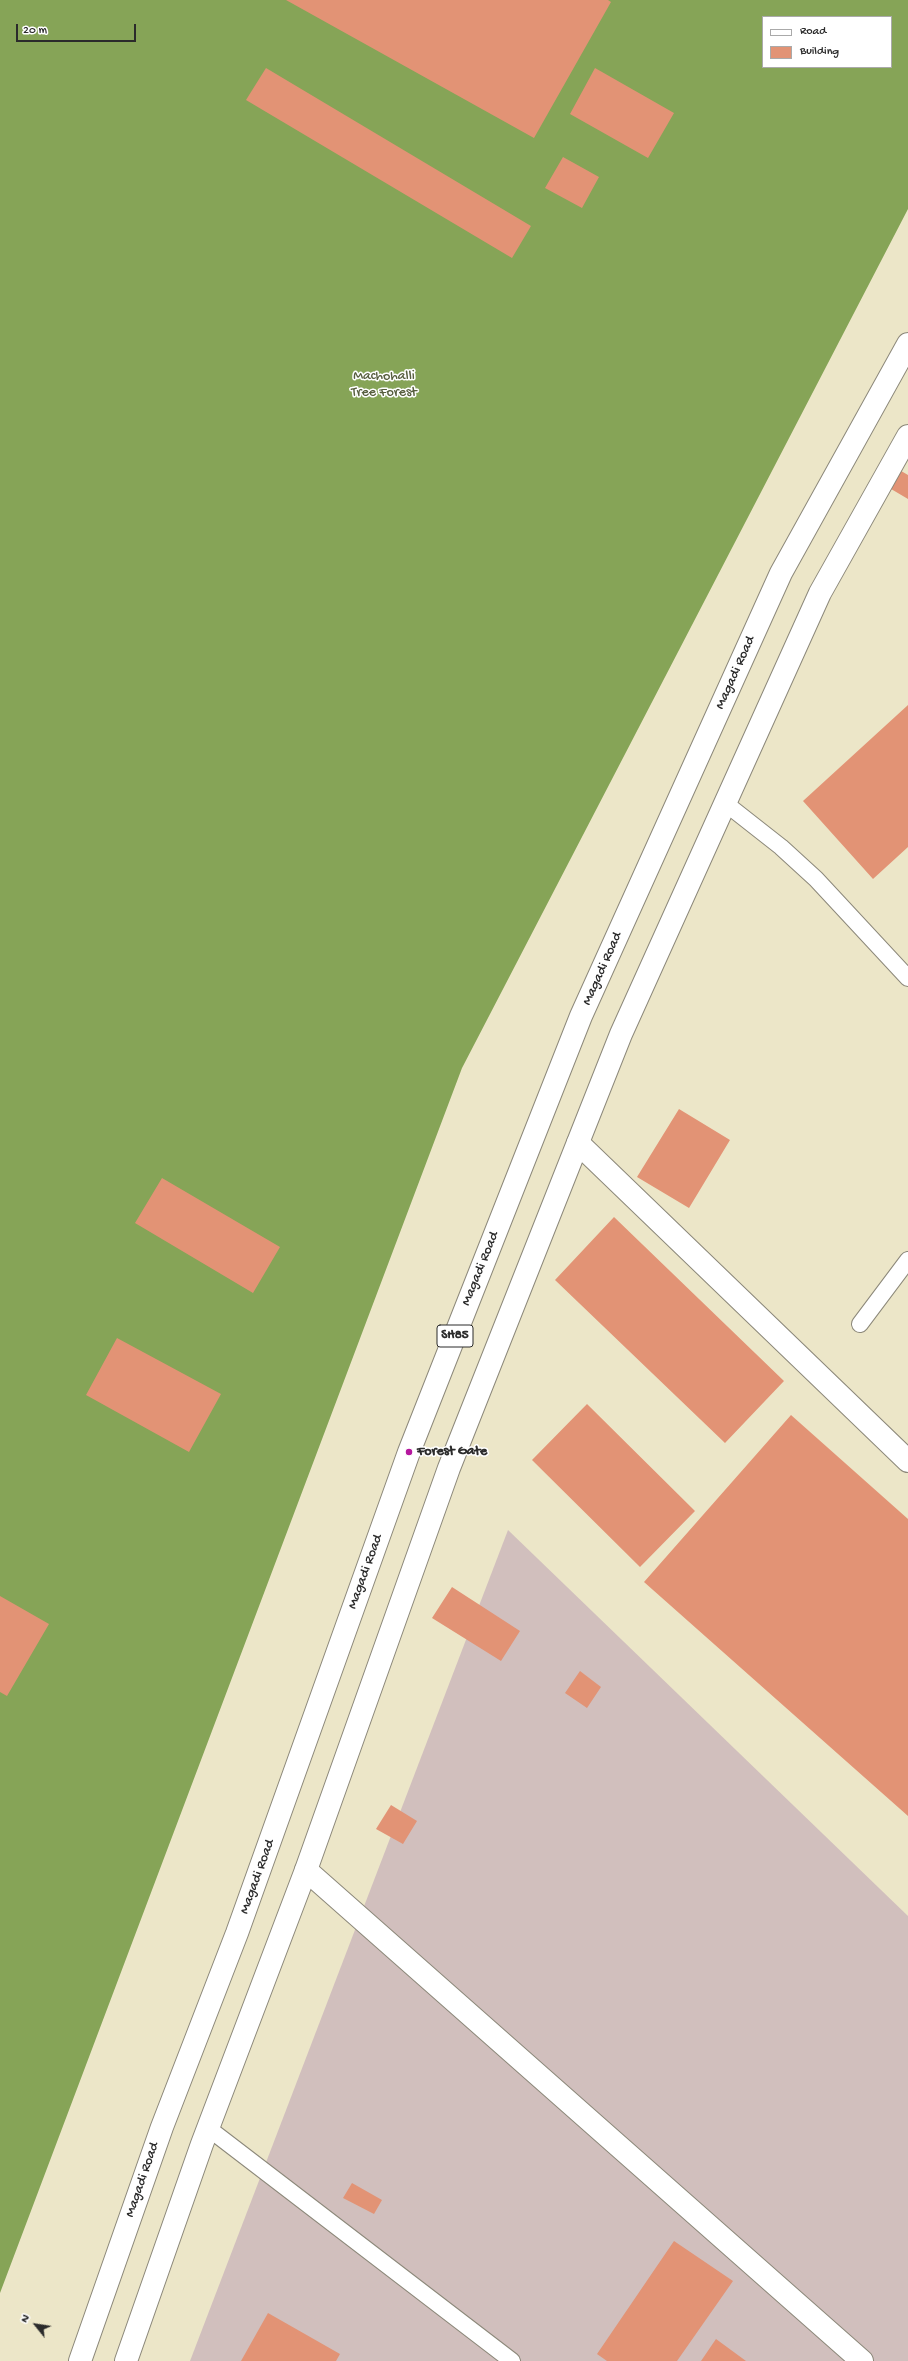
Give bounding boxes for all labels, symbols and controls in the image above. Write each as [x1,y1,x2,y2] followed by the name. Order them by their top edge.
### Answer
[18,16,138,42] scale bar
[762,16,892,68] legend
[23,24,47,38] text: 20 m
[800,25,826,39] text: Road
[800,45,839,59] text: Building
[351,369,417,402] park label: Machohalli Tree Forest
[712,634,760,712] street label: Magadi Road
[579,930,627,1008] street label: Magadi Road
[459,1230,503,1308] street label: Magadi Road
[437,1325,473,1347] road number: SH85
[417,1444,487,1460] place label: Forest Gate
[404,1447,414,1457] marker: Forest Gate
[345,1532,387,1612] street label: Magadi Road
[237,1837,279,1917] street label: Magadi Road
[122,2140,164,2220] street label: Magadi Road
[16,2305,56,2345] north arrow
[19,2313,33,2325] text: N

